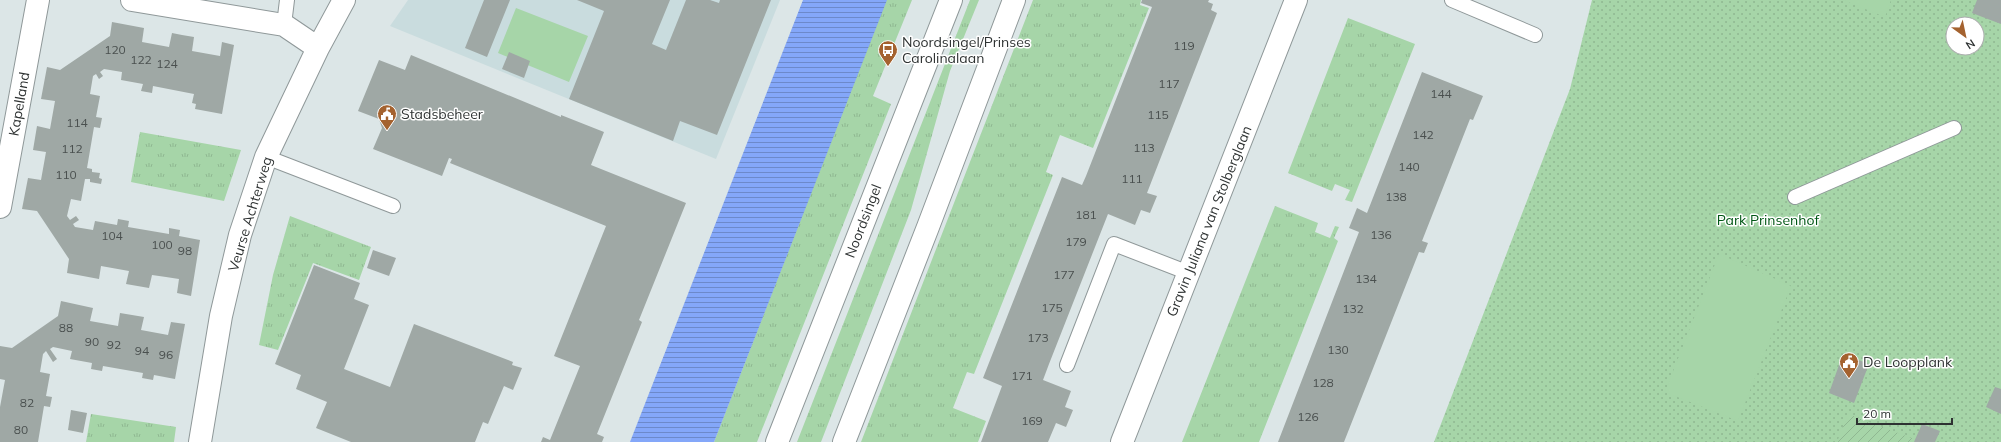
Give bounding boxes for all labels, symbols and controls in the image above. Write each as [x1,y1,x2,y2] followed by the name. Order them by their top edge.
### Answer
[1945,16,1985,56] north arrow
[902,33,1031,67] place label: Noordsingel/Prinses Carolinalaan
[1963,36,1978,53] text: N
[1173,38,1195,53] house number: 119
[877,39,899,67] bus stop icon: Noordsingel/Prinses Carolinalaan
[104,42,126,57] house number: 120
[130,52,152,67] house number: 122
[156,56,178,71] house number: 124
[4,70,34,138] street label: Kapelland
[1158,76,1180,91] house number: 117
[1430,86,1452,101] house number: 144
[376,103,398,131] public building icon: Stadsbeheer
[401,105,484,123] place label: Stadsbeheer
[1147,107,1169,122] house number: 115
[66,115,88,130] house number: 114
[1162,123,1256,319] street label: Gravin Juliana van Stolberglaan
[1412,127,1434,142] house number: 142
[1133,140,1155,155] house number: 113
[61,141,83,156] house number: 112
[224,154,276,274] street label: Veurse Achterweg
[1398,159,1420,174] house number: 140
[55,167,77,182] house number: 110
[1121,171,1143,186] house number: 111
[841,181,885,261] street label: Noordsingel
[1385,189,1407,204] house number: 138
[1075,207,1097,222] house number: 181
[1717,211,1819,229] park label: Park Prinsenhof
[1370,227,1392,242] house number: 136
[101,228,123,243] house number: 104
[1065,234,1087,249] house number: 179
[151,237,173,252] house number: 100
[178,243,192,258] house number: 98
[1053,267,1075,282] house number: 177
[1355,271,1377,286] house number: 134
[1041,300,1063,315] house number: 175
[1342,301,1364,316] house number: 132
[59,320,73,335] house number: 88
[1027,330,1049,345] house number: 173
[85,334,99,349] house number: 90
[107,337,121,352] house number: 92
[1327,342,1349,357] house number: 130
[135,343,149,358] house number: 94
[159,347,173,362] house number: 96
[1838,351,1860,379] public building icon: De Loopplank
[1863,353,1953,371] place label: De Loopplank
[1011,368,1033,383] house number: 171
[1312,375,1334,390] house number: 128
[20,395,34,410] house number: 82
[1857,400,1952,426] scale bar
[1863,406,1891,421] text: 20 m
[1297,409,1319,424] house number: 126
[1021,413,1043,428] house number: 169
[14,422,28,437] house number: 80

